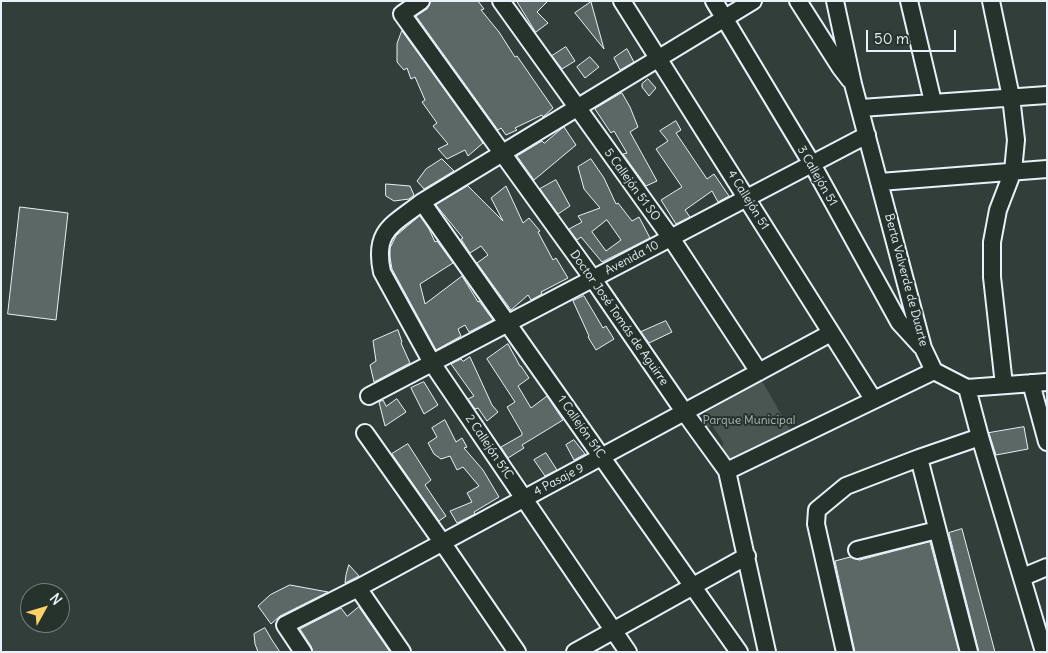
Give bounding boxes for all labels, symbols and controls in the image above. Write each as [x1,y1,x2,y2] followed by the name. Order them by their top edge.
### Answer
[868,20,958,52] scale bar
[874,29,909,48] text: 50 m
[794,143,840,209] street label: 3 Callejón 51
[601,146,663,224] street label: 5 Callejón 51 SO
[724,168,772,232] street label: 4 Callejón 51
[881,212,931,348] street label: Berta Valverde de Duarte
[603,238,661,278] street label: Avenida 10
[567,248,671,388] street label: Doctor José Tomás de Aguirre
[554,393,608,461] street label: 1 Callejón 51C
[462,412,516,482] street label: 2 Callejón 51C
[703,414,795,428] park label: Parque Municipal
[531,461,587,499] street label: 4 Pasaje 9
[20,583,70,633] north arrow
[46,590,66,609] text: N

